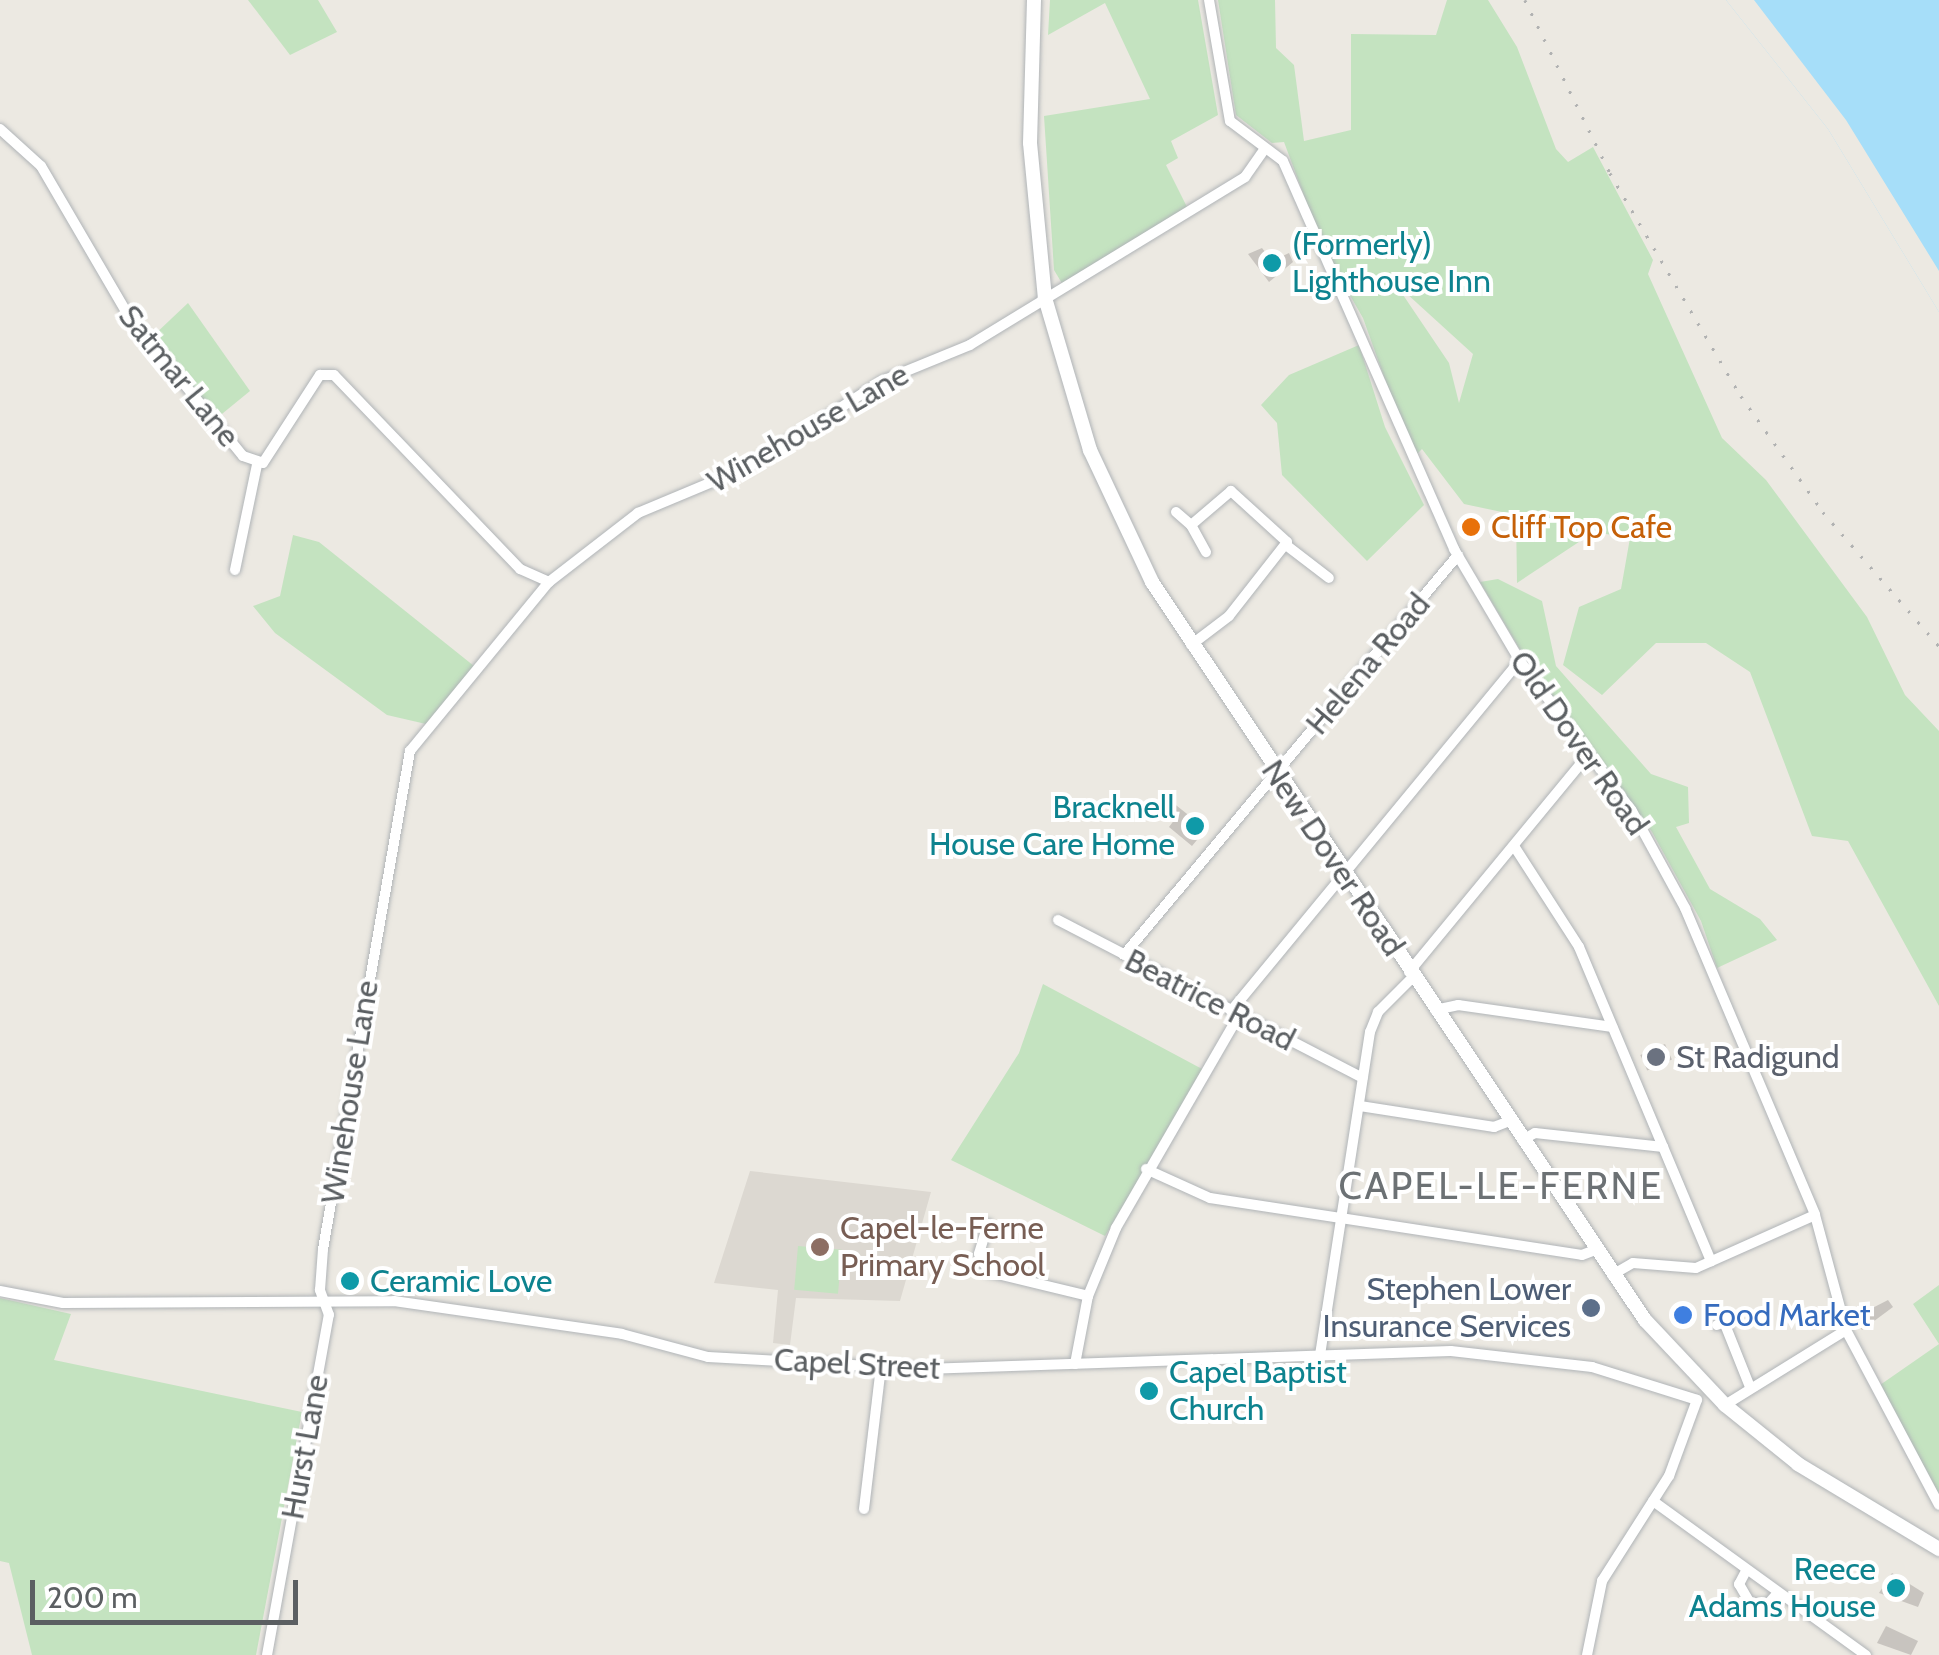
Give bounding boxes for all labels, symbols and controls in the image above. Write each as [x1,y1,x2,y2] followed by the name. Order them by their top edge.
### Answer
[1292,226,1491,301] place label: (Formerly) Lighthouse Inn
[1261,252,1283,274] marker: (Formerly) Lighthouse Inn
[110,298,248,454] street label: Satmar Lane
[701,355,915,501] street label: Winehouse Lane
[1491,508,1672,546] place label: Cliff Top Cafe
[1460,516,1482,538] marker: Cliff Top Cafe
[1298,586,1438,742] street label: Helena Road
[1501,644,1657,842] street label: Old Dover Road
[1253,753,1413,963] street label: New Dover Road
[929,789,1175,864] place label: Bracknell House Care Home
[1184,815,1206,837] marker: Bracknell House Care Home
[1119,941,1301,1059] street label: Beatrice Road
[313,978,387,1206] street label: Winehouse Lane
[1676,1038,1840,1076] place label: St Radigund
[1645,1046,1667,1068] marker: St Radigund
[1339,1163,1663,1209] district label: CAPEL-LE-FERNE
[840,1210,1045,1285] place label: Capel-le-Ferne Primary School
[809,1236,831,1258] marker: Capel-le-Ferne Primary School
[370,1262,552,1300] place label: Ceramic Love
[339,1270,361,1292] marker: Ceramic Love
[1323,1271,1571,1346] place label: Stephen Lower Insurance Services
[1703,1296,1871,1334] place label: Food Market
[1580,1297,1602,1319] marker: Stephen Lower Insurance Services
[1672,1304,1694,1326] marker: Food Market
[773,1340,941,1388] street label: Capel Street
[1169,1354,1347,1429] place label: Capel Baptist Church
[273,1372,337,1522] street label: Hurst Lane
[1138,1380,1160,1402] marker: Capel Baptist Church
[1689,1551,1876,1626] place label: Reece Adams House
[35,1560,302,1622] scale bar
[1885,1577,1907,1599] marker: Reece Adams House
[47,1579,138,1616] text: 200 m

